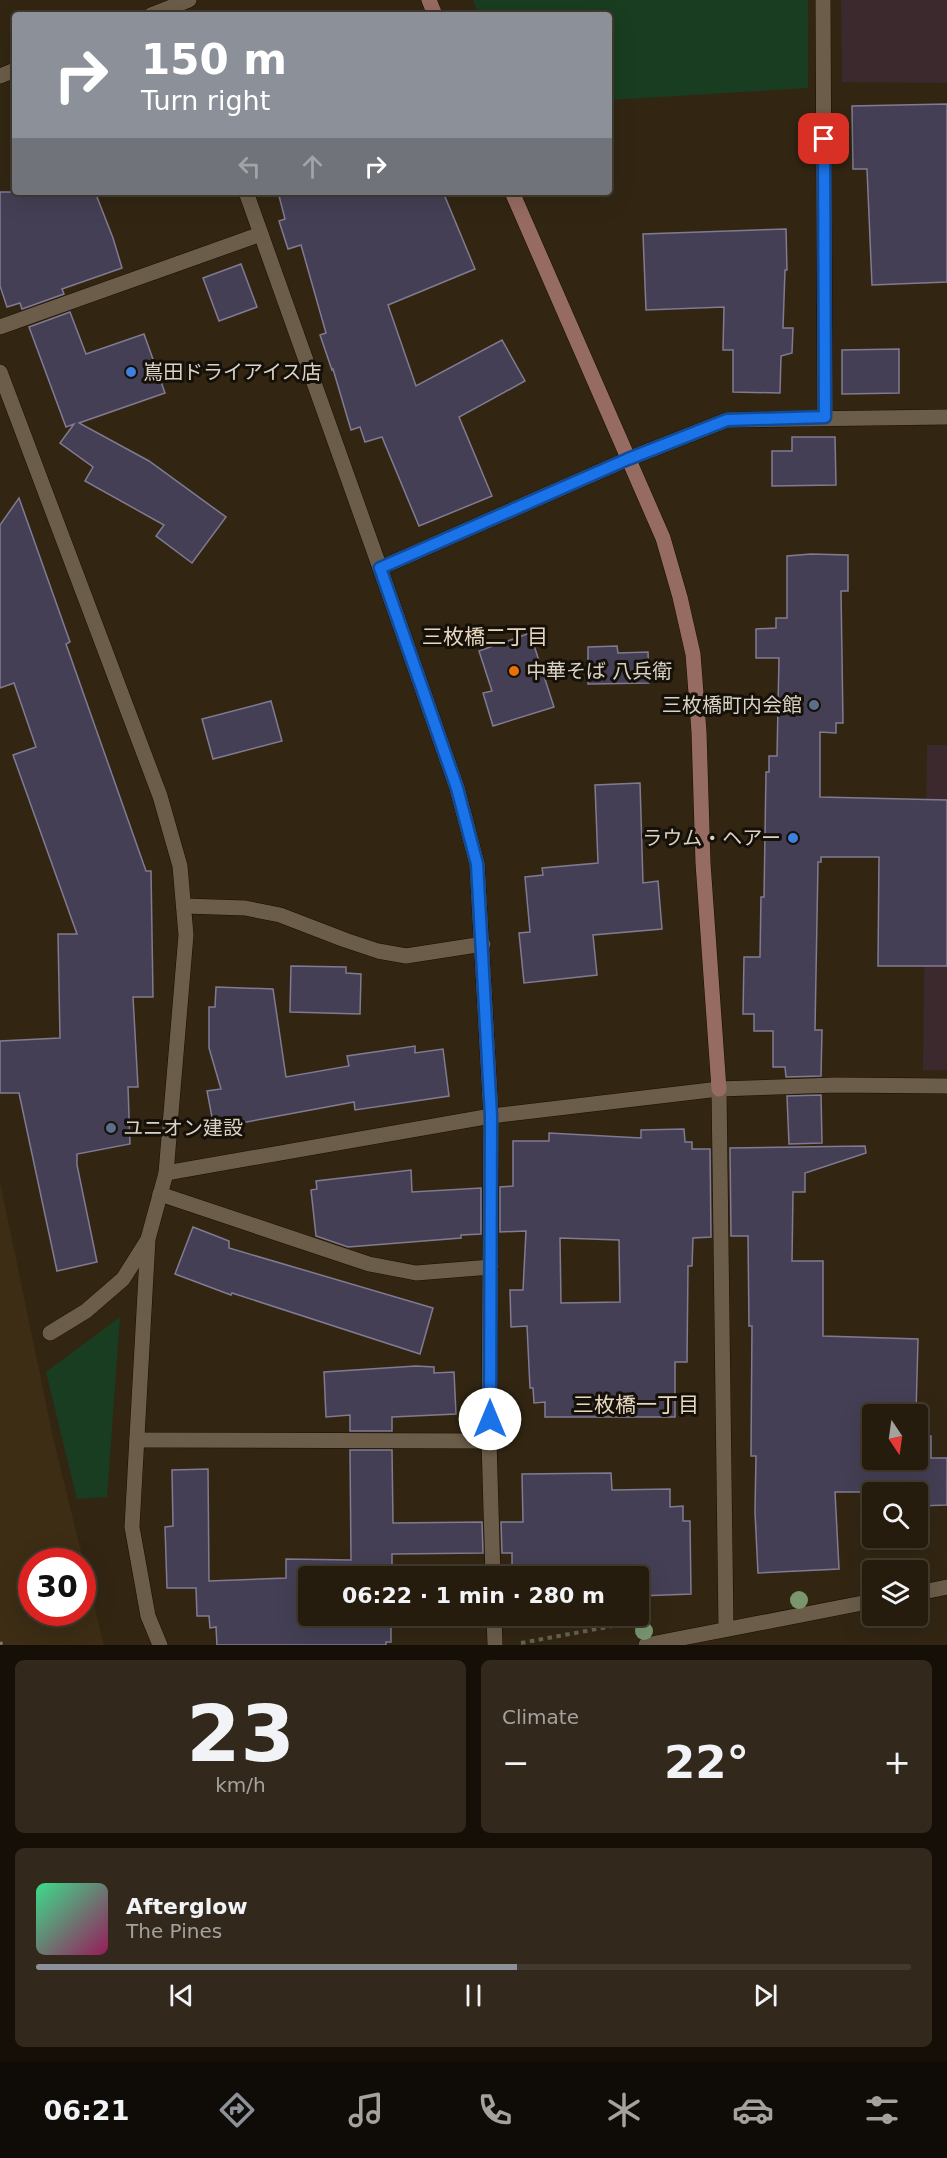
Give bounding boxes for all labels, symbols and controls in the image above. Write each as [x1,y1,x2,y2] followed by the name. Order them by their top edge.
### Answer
[141,35,287,84] text: 150 m
[42,36,120,114] icon: right
[141,85,270,116] text: Turn right
[798,113,849,164] pin
[807,122,840,155] icon: arrive
[233,150,266,183] icon: left
[296,150,329,183] icon: ahead
[359,150,392,183] icon: right
[143,360,321,384] place label: 嶌田ドライアイス店
[124,365,138,379] marker: 嶌田ドライアイス店
[422,625,548,649] district label: 三枚橋二丁目
[526,659,672,683] place label: 中華そば 八兵衛
[507,664,521,678] marker: 中華そば 八兵衛
[662,693,802,717] place label: 三枚橋町内会館
[807,698,821,712] marker: 三枚橋町内会館
[642,826,781,850] place label: ラウム・ヘアー
[786,831,800,845] marker: ラウム・ヘアー
[123,1116,243,1140] place label: ユニオン建設
[104,1121,118,1135] marker: ユニオン建設
[458,1387,522,1451] position arrow
[573,1393,699,1417] district label: 三枚橋一丁目
[862,1404,928,1470] north arrow
[862,1404,928,1626] map controls
[862,1482,928,1548] button: search
[18,1548,96,1626] speed limit sign: 30
[862,1560,928,1626] button: layers
[342,1583,605,1608] text: 06:22 · 1 min · 280 m
[186,1689,295,1779] text: 23
[502,1705,579,1729] text: Climate
[664,1736,749,1789] text: 22°
[502,1743,530,1782] text: −
[883,1743,911,1782] text: +
[215,1773,266,1797] text: km/h
[126,1894,248,1919] text: Afterglow
[126,1919,222,1943] text: The Pines
[165,1979,198,2012] icon: previous
[457,1979,490,2012] icon: pause
[749,1979,782,2012] icon: next
[216,2089,258,2131] icon: directions
[345,2089,387,2131] icon: music
[474,2089,516,2131] icon: phone
[603,2089,645,2131] icon: climate
[732,2089,774,2131] icon: car
[861,2089,903,2131] icon: filters
[44,2095,129,2126] text: 06:21

